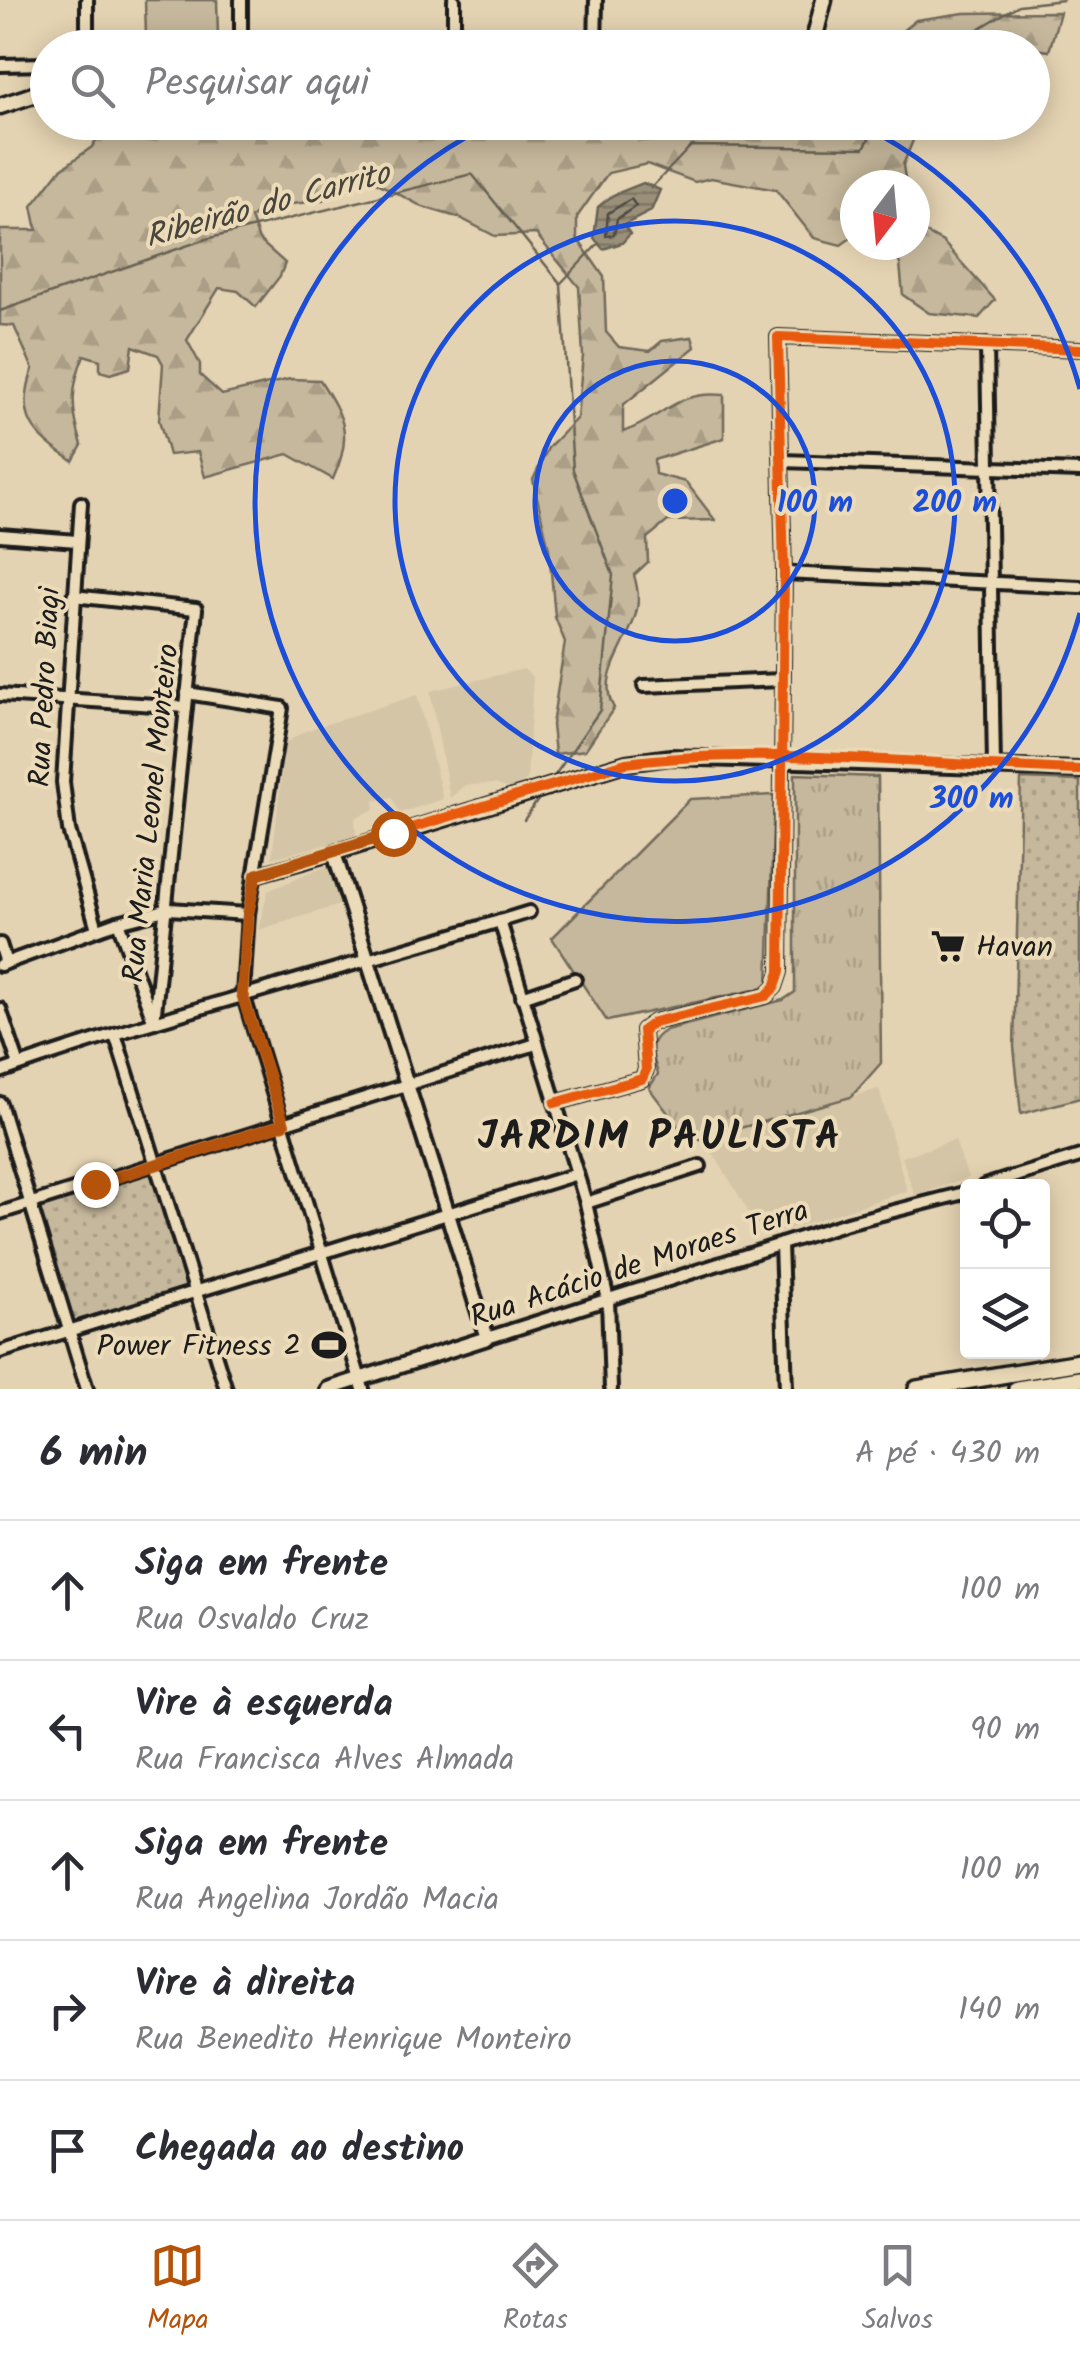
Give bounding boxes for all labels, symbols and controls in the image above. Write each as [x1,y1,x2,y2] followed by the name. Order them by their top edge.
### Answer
[30,30,1050,140] search box
[145,55,369,115] text: Pesquisar aqui
[65,58,120,113] icon: search
[140,149,398,264] water label: Ribeirão do Carrito
[840,170,930,260] north arrow
[777,480,853,528] text: 100 m
[913,480,997,528] text: 200 m
[657,483,693,519] centre of rings
[17,584,75,788] street label: Rua Pedro Biagi
[110,641,194,985] street label: Rua Maria Leonel Monteiro
[929,776,1014,824] text: 300 m
[371,811,417,857] route start
[976,924,1053,972] place label: Havan
[929,927,967,965] supermarket icon: Havan
[477,1106,843,1170] district label: JARDIM PAULISTA
[73,1162,119,1208] route end
[960,1179,1050,1359] map controls
[960,1179,1050,1269] button: locate
[464,1187,815,1342] street label: Rua Acácio de Moraes Terra
[960,1269,1050,1359] button: layers
[97,1323,301,1371] place label: Power Fitness 2
[310,1326,348,1364] sports icon: Power Fitness 2
[40,1421,148,1488] text: 6 min
[855,1429,1040,1480] text: A pé · 430 m
[135,1535,388,1595] text: Siga em frente
[40,1563,95,1618] icon: ahead
[960,1565,1040,1616] text: 100 m
[135,1595,369,1646] text: Rua Osvaldo Cruz
[135,1675,393,1735] text: Vire à esquerda
[40,1703,95,1758] icon: left
[970,1705,1040,1756] text: 90 m
[135,1735,514,1786] text: Rua Francisca Alves Almada
[135,1815,388,1875] text: Siga em frente
[40,1843,95,1898] icon: ahead
[960,1845,1040,1896] text: 100 m
[135,1875,499,1926] text: Rua Angelina Jordão Macia
[135,1955,355,2015] text: Vire à direita
[40,1983,95,2038] icon: right
[958,1985,1040,2036] text: 140 m
[135,2015,572,2066] text: Rua Benedito Henrique Monteiro
[135,2120,464,2180] text: Chegada ao destino
[40,2123,95,2178] icon: arrive
[147,2238,209,2343] tab: Mapa
[503,2238,568,2343] tab: Rotas
[862,2238,933,2343] tab: Salvos

